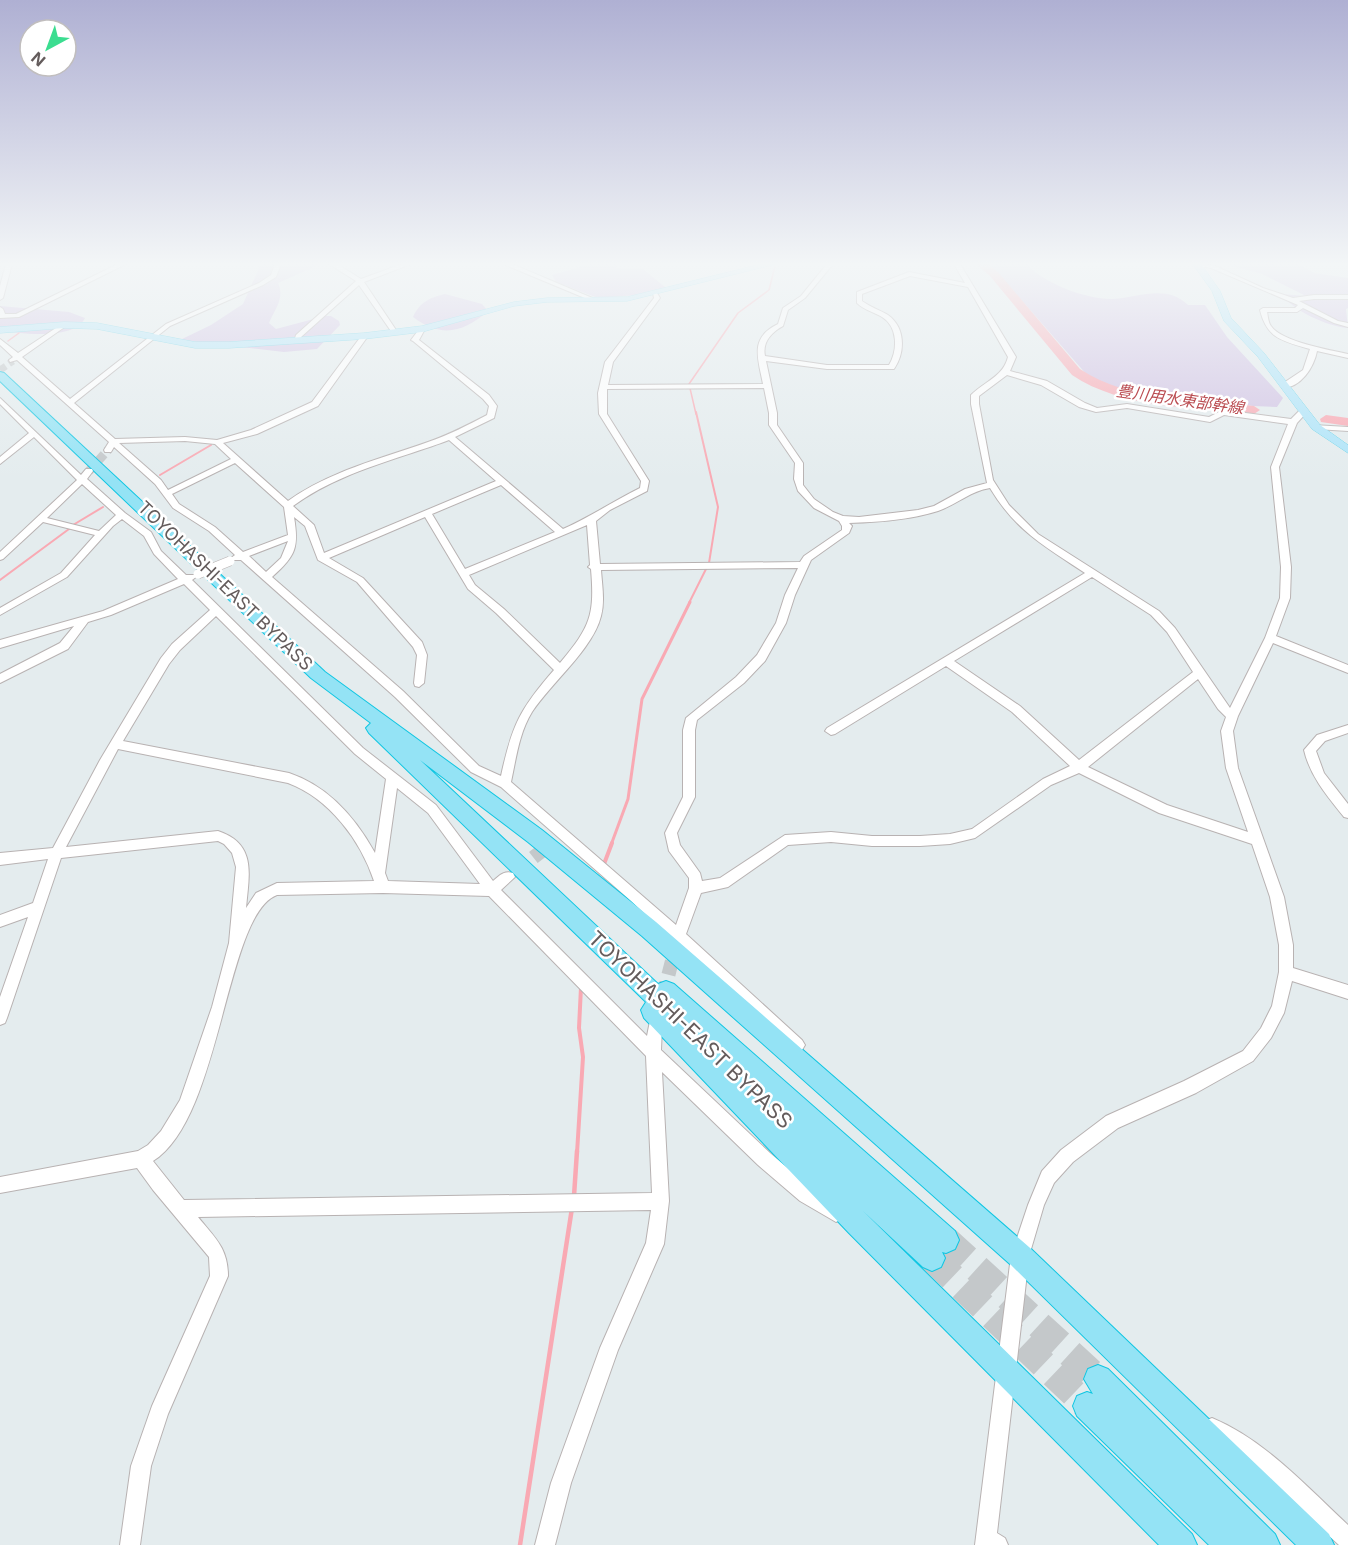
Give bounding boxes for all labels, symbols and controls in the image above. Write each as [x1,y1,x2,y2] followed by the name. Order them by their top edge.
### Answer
[18,18,78,78] north arrow
[27,48,49,71] text: N
[1115,380,1247,418] water label: 豊川用水東部幹線
[134,497,317,675] street label: TOYOHASHI-EAST BYPASS
[583,926,797,1134] street label: TOYOHASHI-EAST BYPASS

